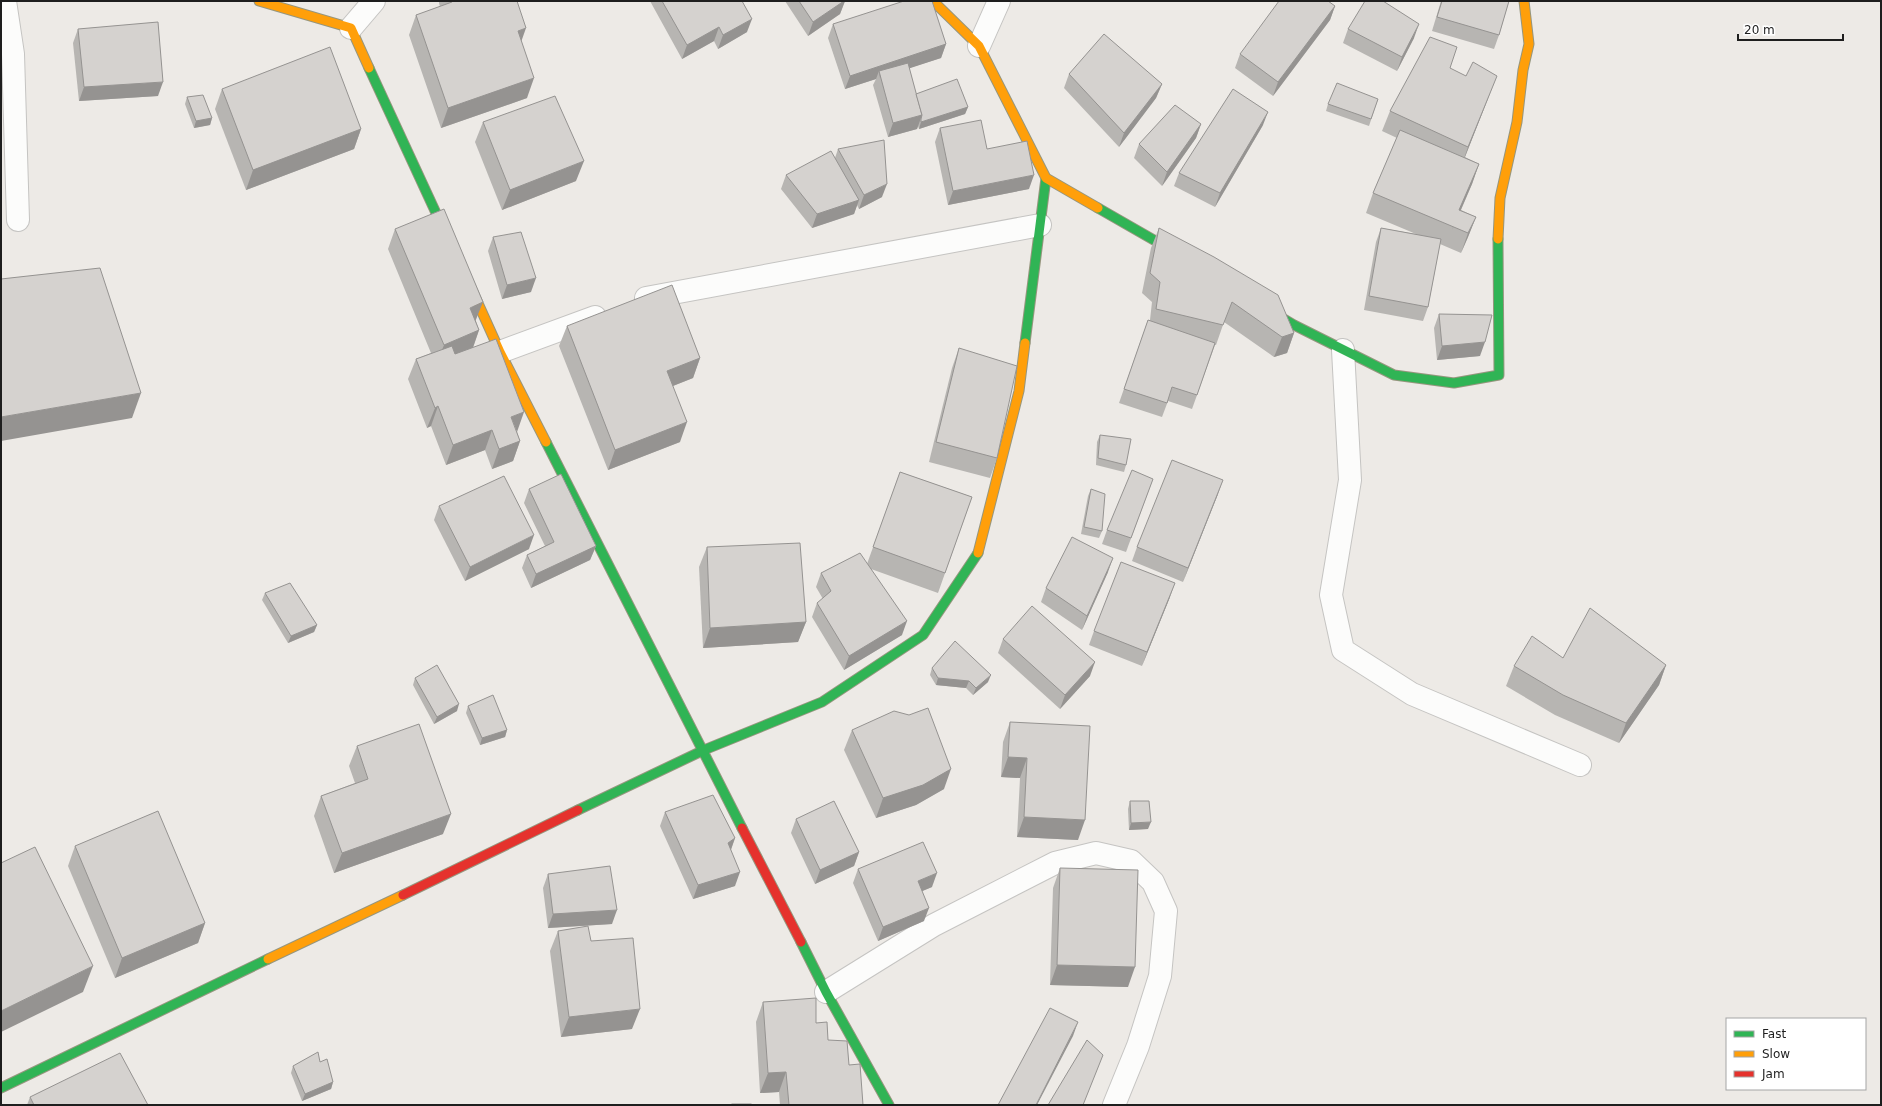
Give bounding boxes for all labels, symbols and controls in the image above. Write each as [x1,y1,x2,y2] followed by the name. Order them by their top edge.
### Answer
[1738,16,1843,42] scale bar
[1744,23,1775,37] text: 20 m
[1726,1018,1866,1090] legend
[1762,1027,1786,1041] text: Fast
[1762,1047,1790,1061] text: Slow
[1761,1067,1785,1081] text: Jam

